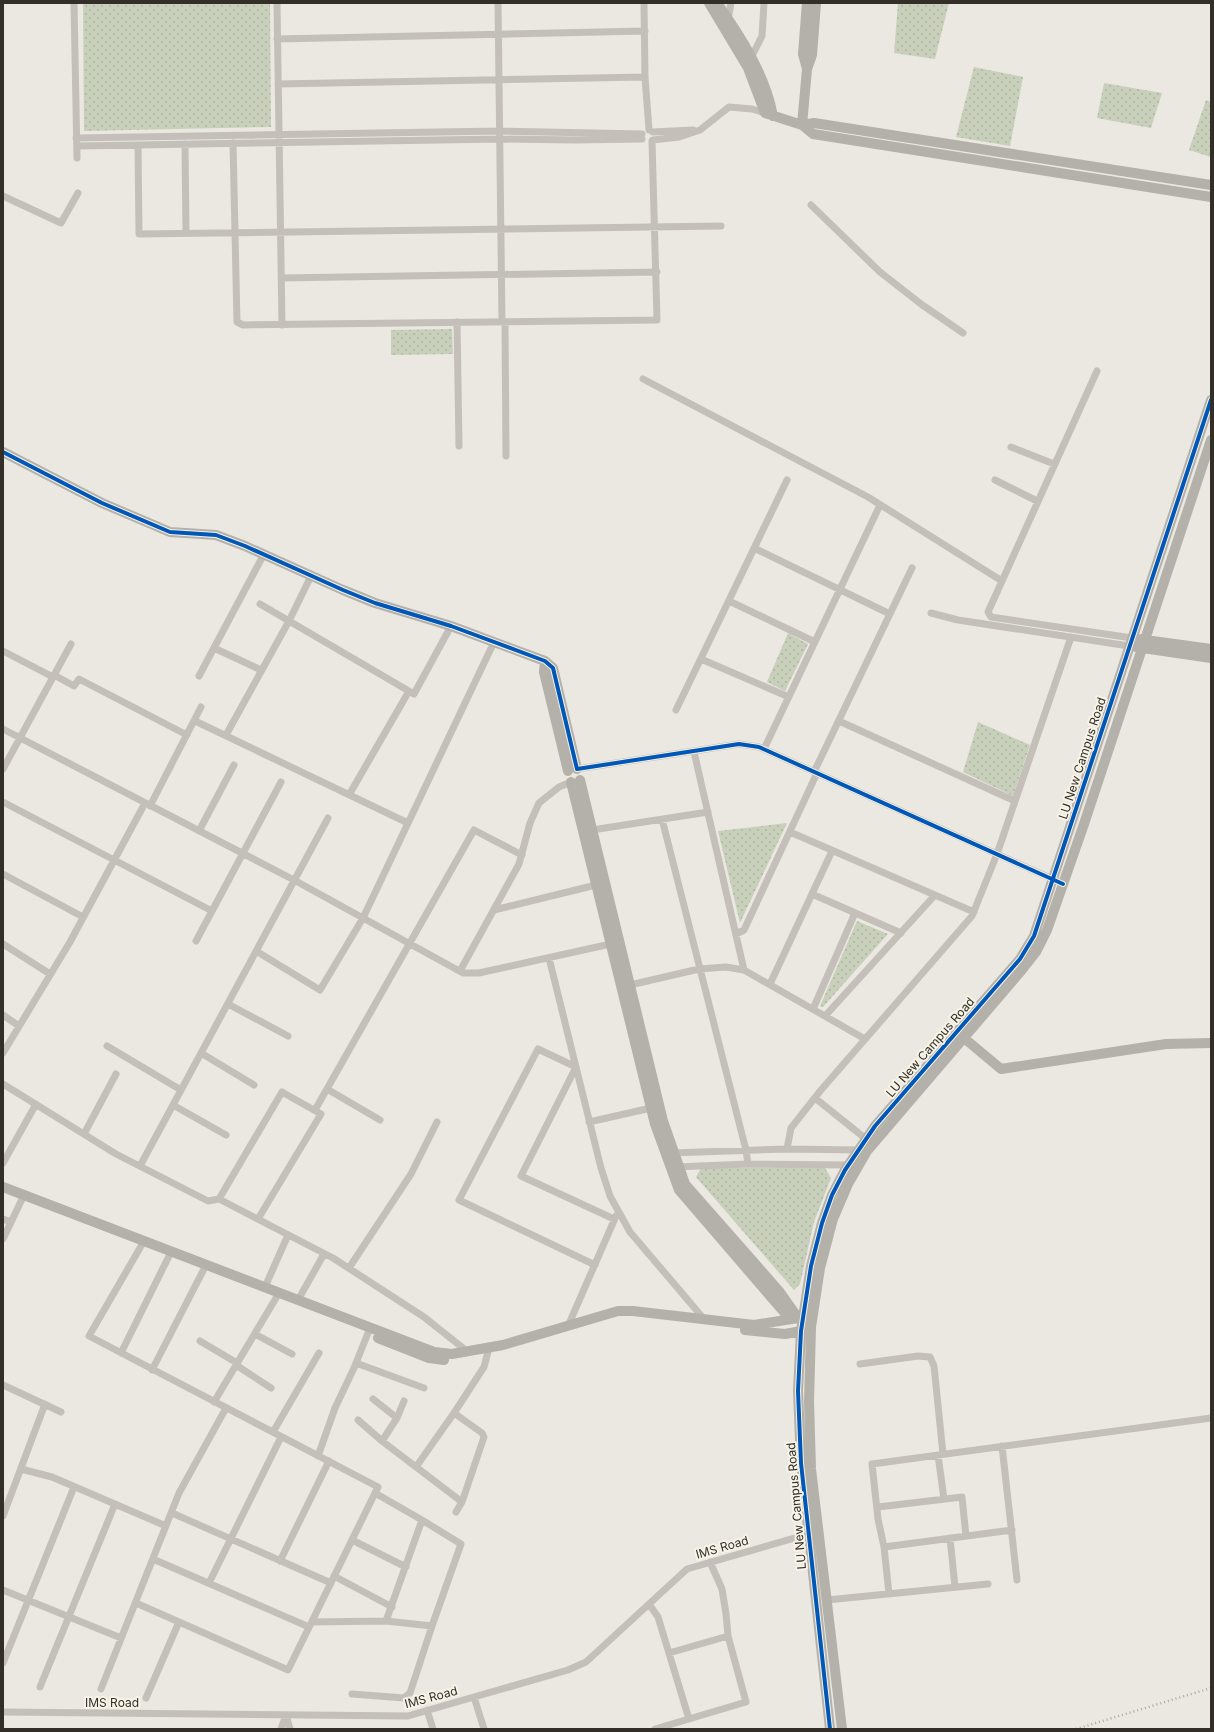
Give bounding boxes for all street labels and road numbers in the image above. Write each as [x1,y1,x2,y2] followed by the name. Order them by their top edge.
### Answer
[1055,695,1109,821] street label: LU New Campus Road
[883,994,977,1100] street label: LU New Campus Road
[783,1442,809,1570] street label: LU New Campus Road
[694,1532,750,1562] street label: IMS Road
[403,1683,459,1711] street label: IMS Road
[85,1695,139,1710] street label: IMS Road

